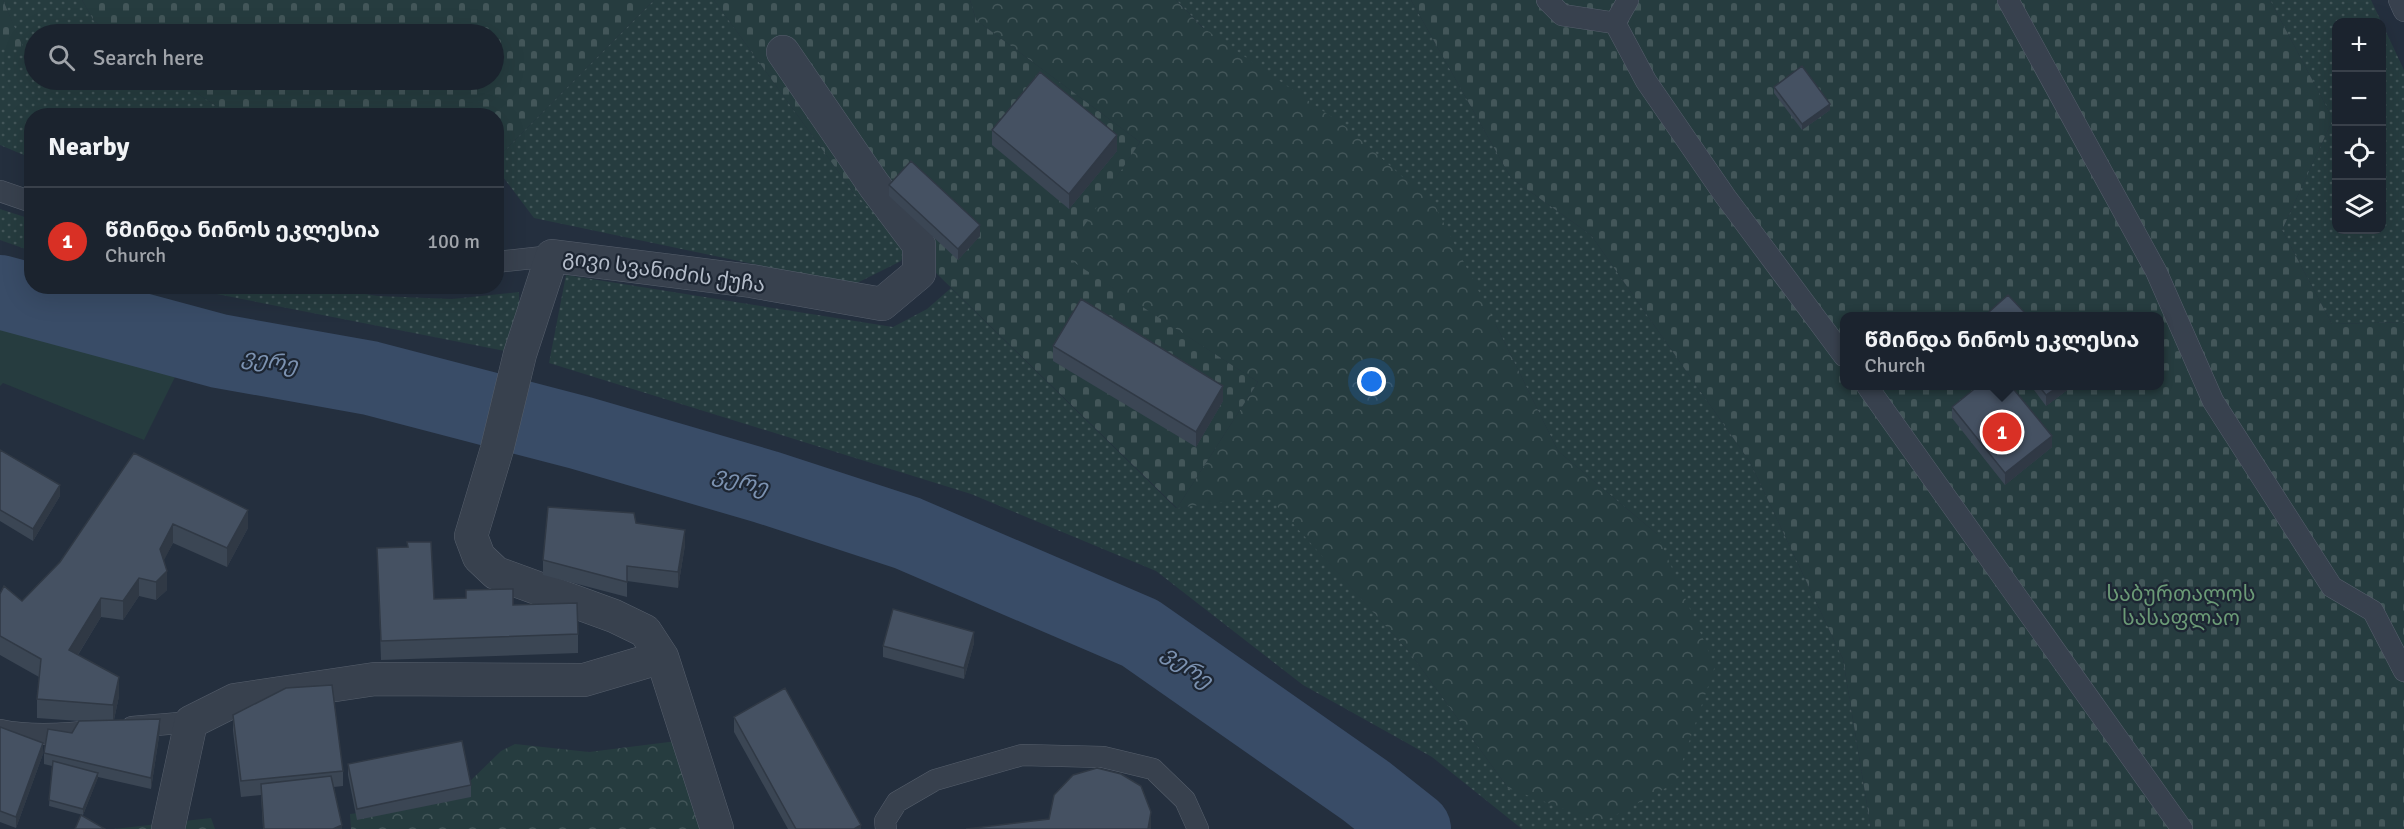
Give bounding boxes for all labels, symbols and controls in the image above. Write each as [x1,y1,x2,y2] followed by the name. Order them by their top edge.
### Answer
[2332,18,2386,234] map controls
[2332,18,2386,72] button: +
[24,24,504,90] search box
[45,41,78,74] icon: search
[93,44,204,71] text: Search here
[2332,72,2386,126] button: −
[2332,126,2386,180] button: locate
[48,131,129,163] text: Nearby
[2332,180,2386,234] button: layers
[105,216,380,243] text: წმინდა ნინოს ეკლესია
[62,229,73,254] text: 1
[427,229,480,254] text: 100 m
[105,243,166,268] text: Church
[561,244,767,298] street label: გივი სვანიძის ქუჩა
[1840,312,2164,390] popup
[1865,326,2139,353] text: წმინდა ნინოს ეკლესია
[240,342,301,379] water label: ვერე
[1865,353,1926,378] text: Church
[1357,367,1386,396] your location
[1982,410,2022,454] pin: 1
[710,460,773,501] water label: ვერე
[2107,581,2255,631] park label: საბურთალოს სასაფლაო
[1157,639,1219,694] water label: ვერე

